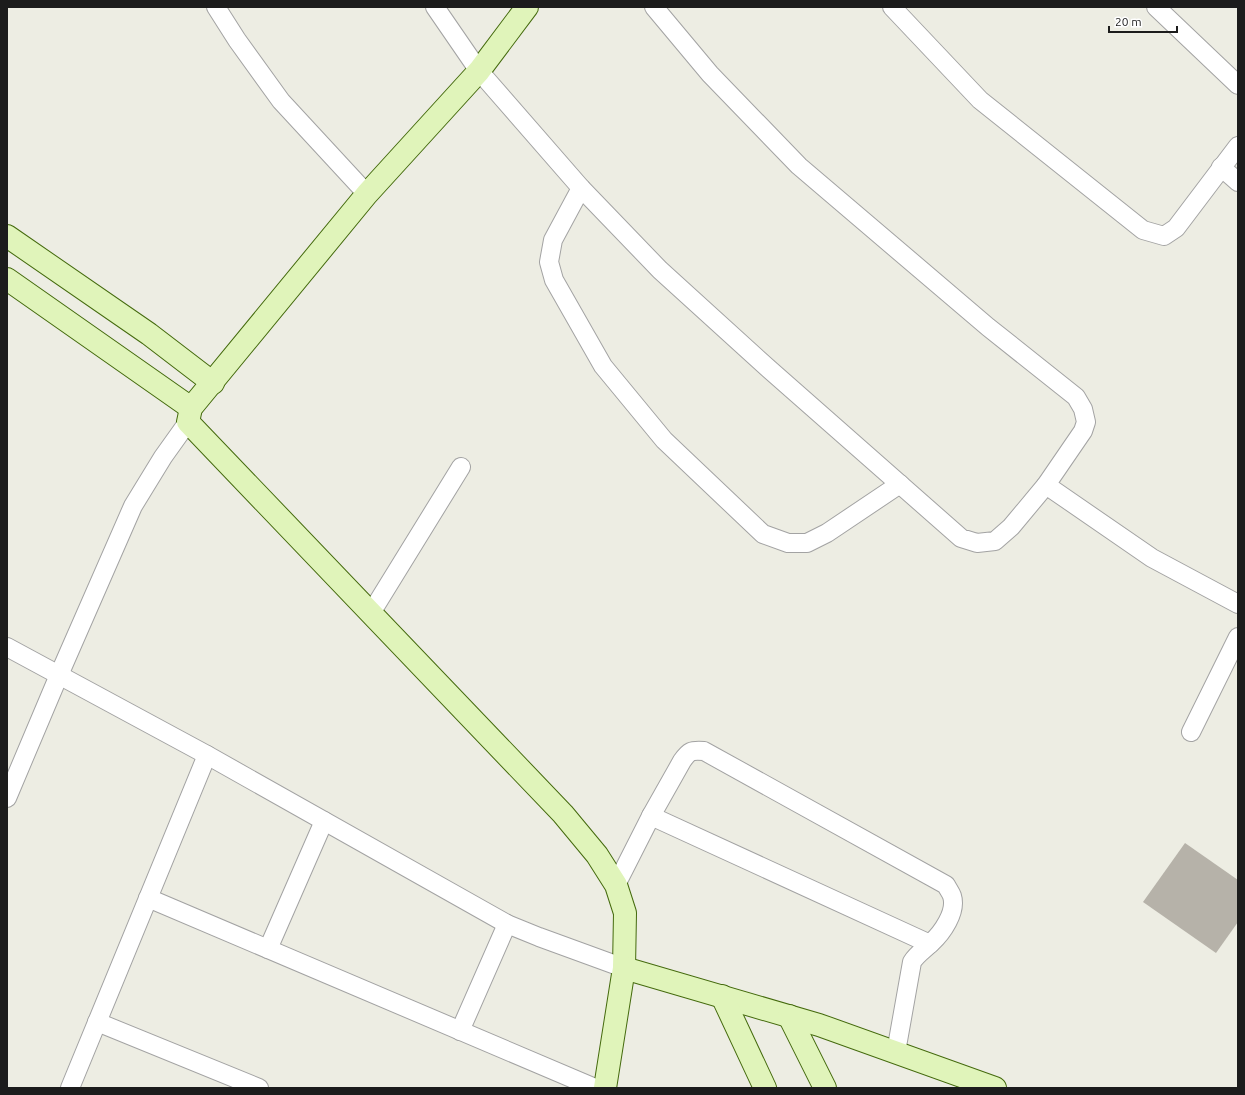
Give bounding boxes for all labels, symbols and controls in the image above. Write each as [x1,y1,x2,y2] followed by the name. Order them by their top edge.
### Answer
[1109,8,1177,34] scale bar
[1115,15,1142,28] text: 20 m

